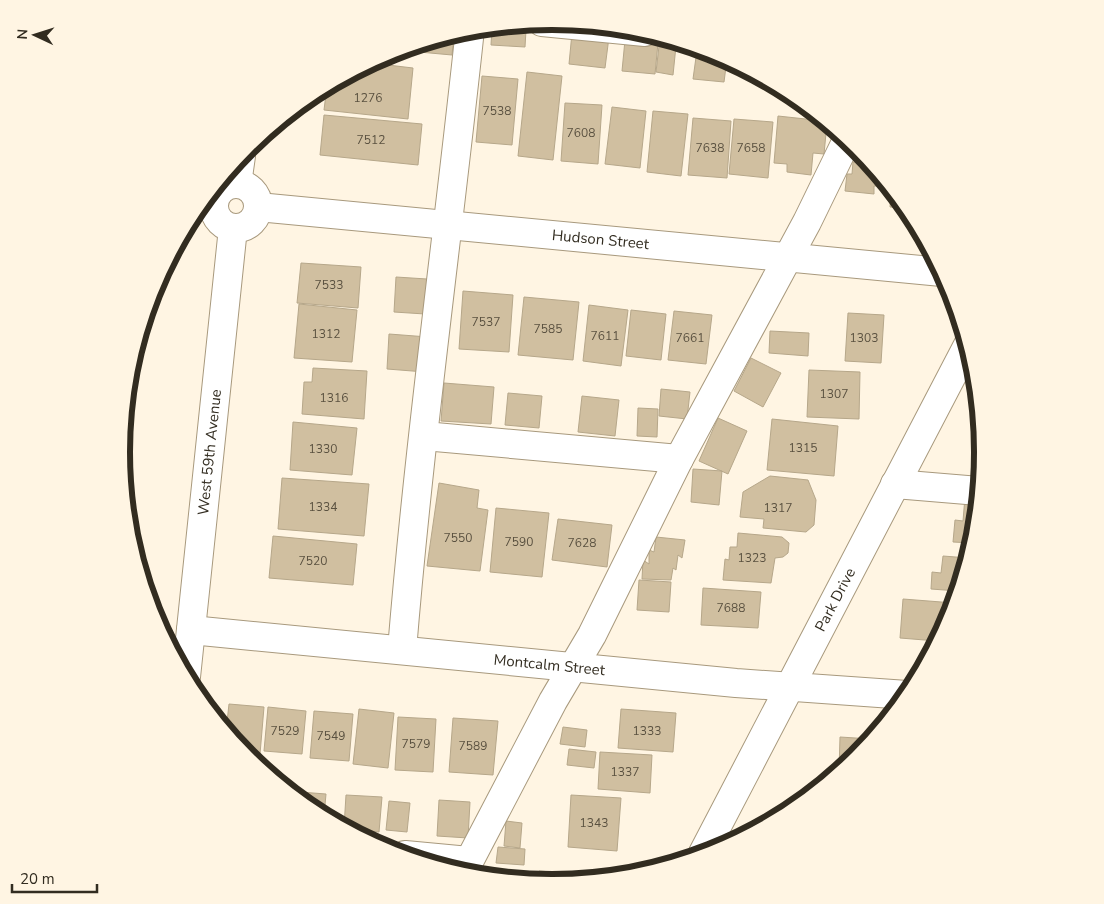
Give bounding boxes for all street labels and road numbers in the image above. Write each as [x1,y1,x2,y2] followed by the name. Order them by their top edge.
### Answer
[551,225,651,254] street label: Hudson Street
[193,388,226,516] street label: West 59th Avenue
[810,564,860,635] street label: Park Drive
[493,649,607,680] street label: Montcalm Street

